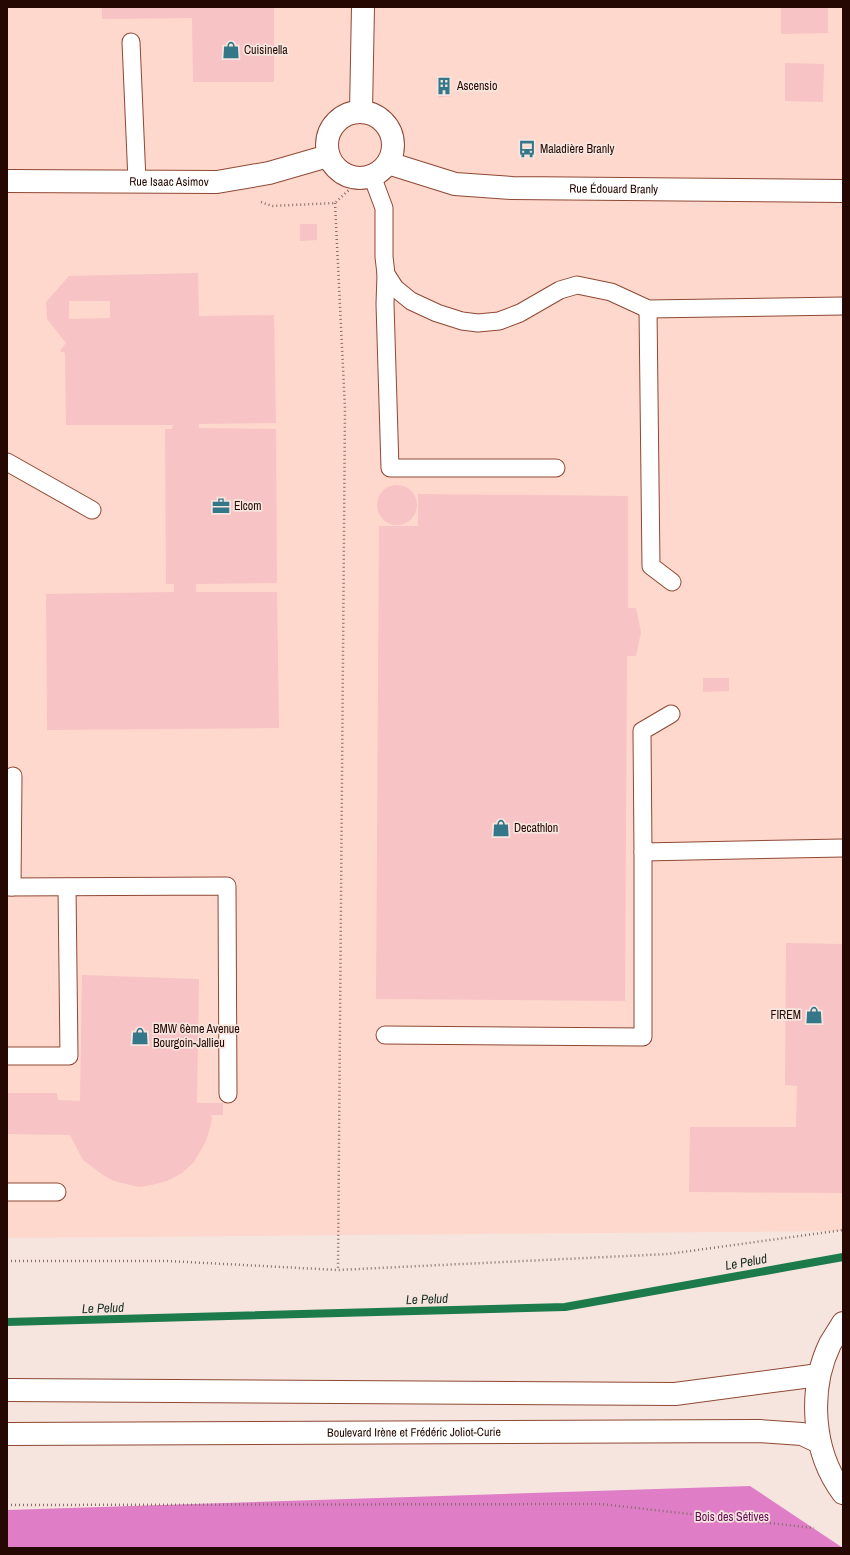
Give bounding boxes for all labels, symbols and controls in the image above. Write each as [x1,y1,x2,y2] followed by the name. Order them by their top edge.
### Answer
[221,40,241,60] shop icon: Cuisinella
[244,42,288,58] place label: Cuisinella
[434,76,454,96] building icon: Ascensio
[456,78,497,94] place label: Ascensio
[517,139,537,159] bus stop icon: Maladière Branly
[540,141,614,157] place label: Maladière Branly
[129,174,209,190] street label: Rue Isaac Asimov
[569,181,658,197] street label: Rue Édouard Branly
[211,496,231,516] office icon: Elcom
[234,498,261,514] place label: Elcom
[491,818,511,838] shop icon: Decathlon
[514,820,558,836] place label: Decathlon
[804,1005,824,1025] shop icon: FIREM
[770,1007,801,1023] place label: FIREM
[153,1021,240,1051] place label: BMW 6ème Avenue Bourgoin-Jallieu
[130,1026,150,1046] shop icon: BMW 6ème Avenue Bourgoin-Jallieu
[724,1250,768,1274] water label: Le Pelud
[406,1290,448,1308] water label: Le Pelud
[82,1299,124,1317] water label: Le Pelud
[327,1424,501,1441] street label: Boulevard Irène et Frédéric Joliot-Curie
[695,1509,769,1525] park label: Bois des Sétives

